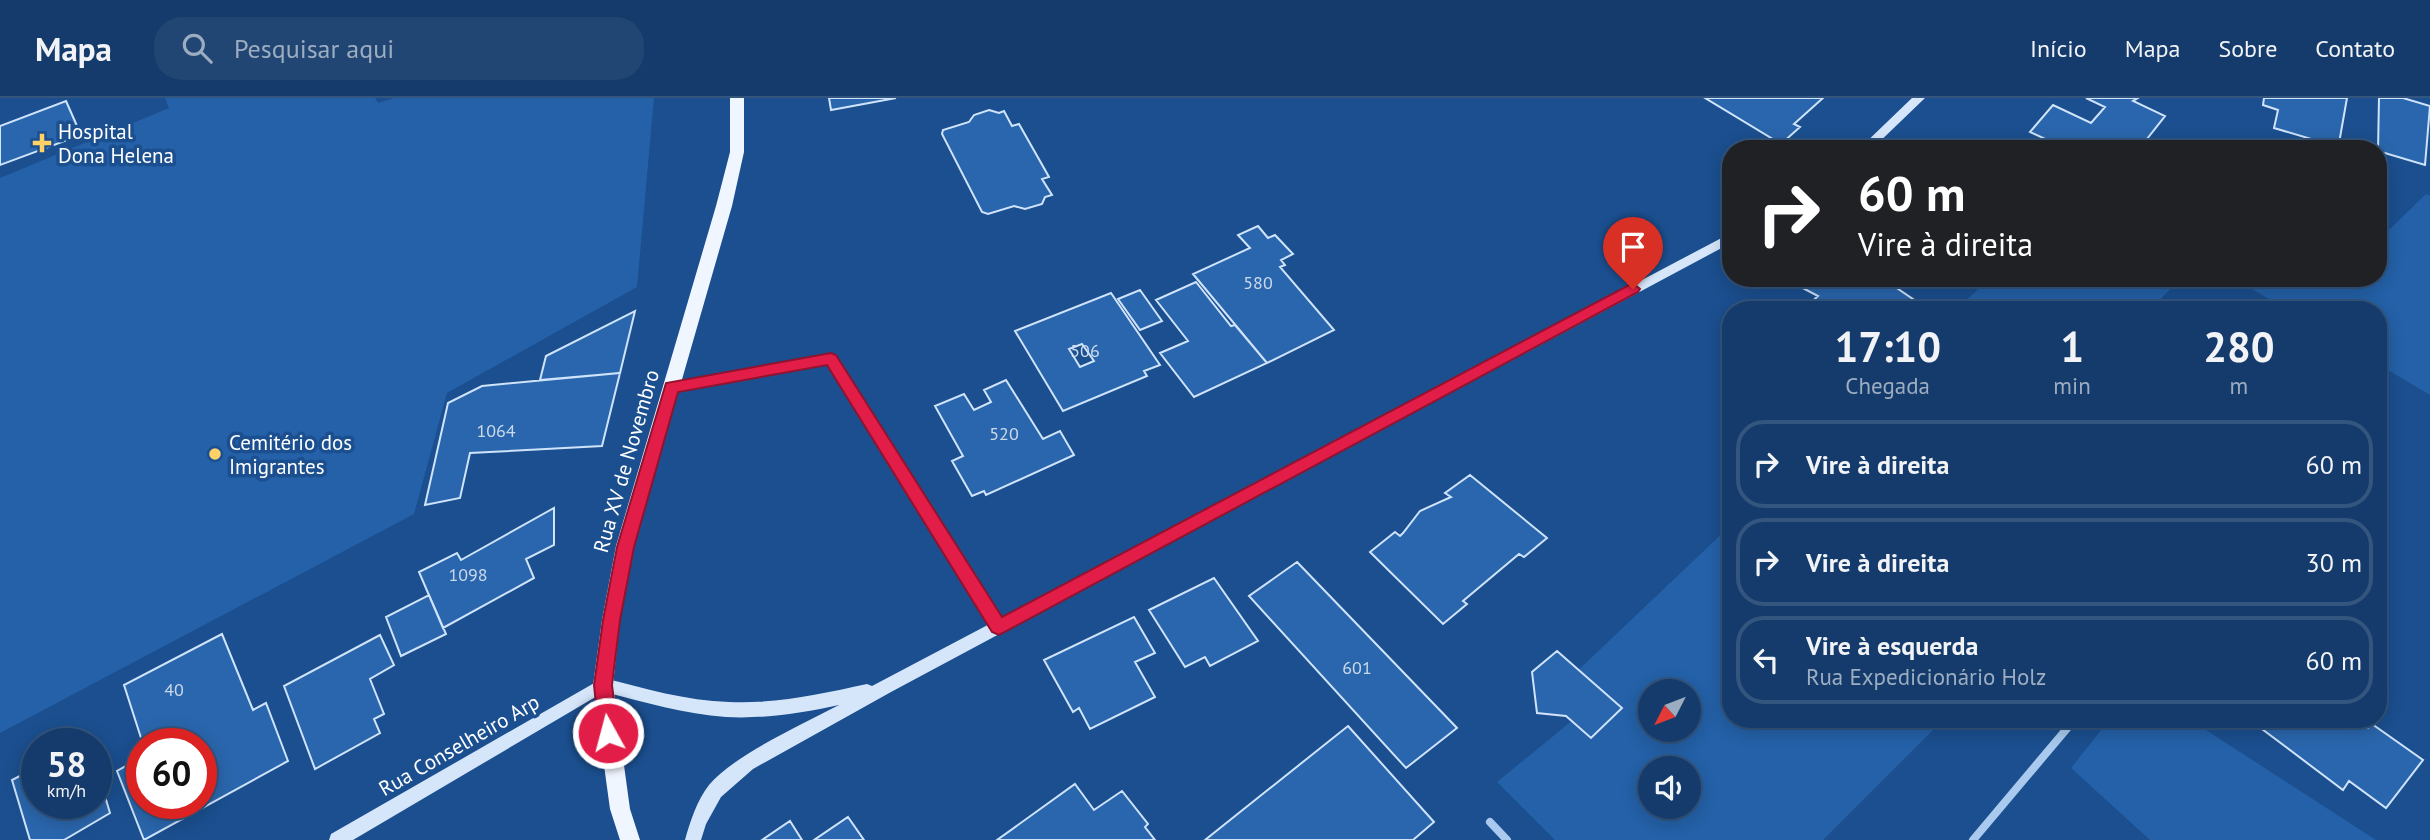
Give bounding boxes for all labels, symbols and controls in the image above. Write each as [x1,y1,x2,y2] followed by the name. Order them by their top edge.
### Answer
[154,17,644,80] search box
[35,27,112,70] text: Mapa
[178,29,216,67] icon: search
[234,32,394,65] text: Pesquisar aqui
[2030,33,2087,64] text: Início
[2125,33,2180,64] text: Mapa
[2218,33,2277,64] text: Sobre
[2315,33,2395,64] text: Contato
[58,118,174,169] place label: Hospital Dona Helena
[32,133,52,153] marker: Hospital Dona Helena
[1858,161,1965,225] text: 60 m
[1743,168,1834,259] icon: right
[1603,217,1663,289] pin
[1858,223,2033,265] text: Vire à direita
[1614,228,1652,266] icon: arrive
[1243,271,1273,294] house number: 580
[1834,319,1941,374] text: 17:10
[2060,319,2084,374] text: 1
[2203,319,2275,374] text: 280
[1070,339,1100,362] house number: 506
[587,366,665,556] street label: Rua XV de Novembro
[1845,371,1930,400] text: Chegada
[2053,371,2091,400] text: min
[2230,371,2248,400] text: m
[476,419,516,442] house number: 1064
[989,422,1019,445] house number: 520
[229,429,352,480] place label: Cemitério dos Imigrantes
[1747,445,1785,483] icon: right
[207,446,223,462] marker: Cemitério dos Imigrantes
[1806,448,1949,481] text: Vire à direita
[2306,448,2362,481] text: 60 m
[1747,543,1785,581] icon: right
[1806,546,1949,579] text: Vire à direita
[2306,546,2362,579] text: 30 m
[448,563,488,586] house number: 1098
[1806,629,1978,662] text: Vire à esquerda
[1747,641,1785,679] icon: left
[2306,644,2362,677] text: 60 m
[1342,656,1372,679] house number: 601
[1806,662,2046,691] text: Rua Expedicionário Holz
[164,678,184,701] house number: 40
[1638,679,1701,742] north arrow
[1638,679,1701,819] map controls
[374,688,544,802] street label: Rua Conselheiro Arp
[571,696,645,770] position arrow
[126,728,217,819] speed limit sign: 60
[47,741,86,787] text: 58
[1638,756,1701,819] button: sound
[47,779,86,802] text: km/h

